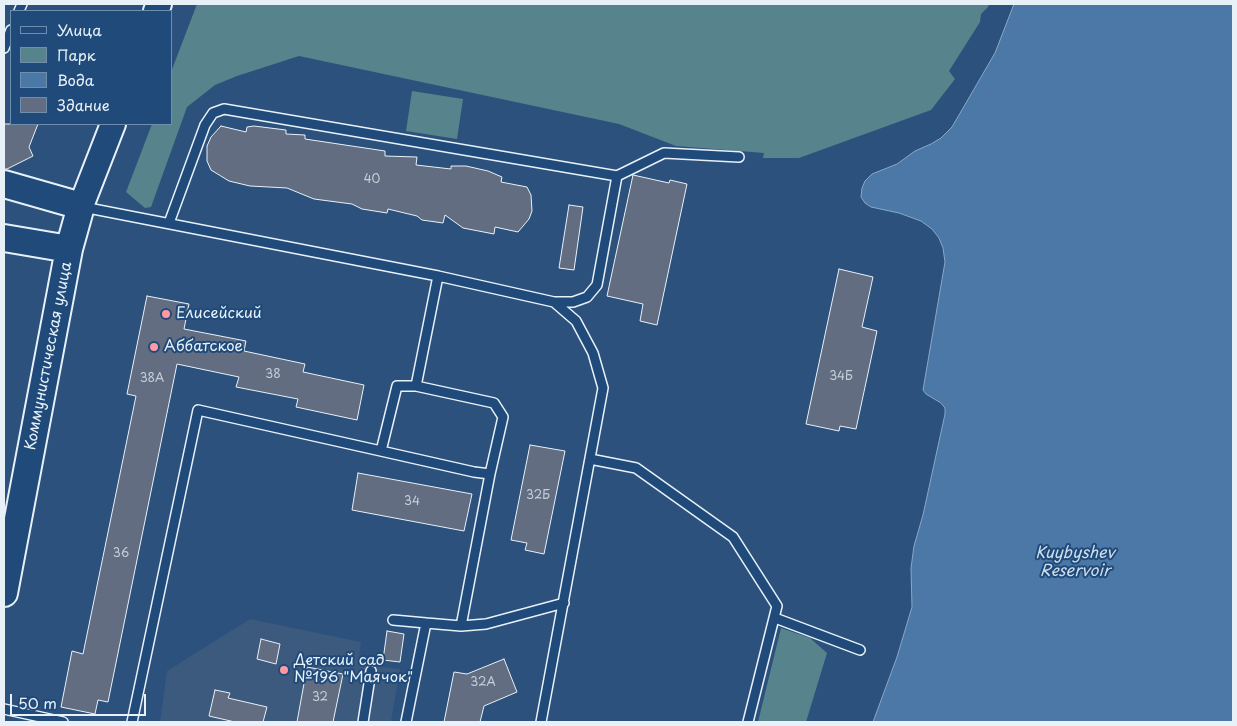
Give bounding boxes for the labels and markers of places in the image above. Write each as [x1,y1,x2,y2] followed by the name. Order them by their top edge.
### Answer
[176,305,262,323] place label: Елисейский
[160,308,172,320] marker: Елисейский
[164,338,243,356] place label: Аббатское
[148,341,160,353] marker: Аббатское
[294,652,413,687] place label: Детский сад №196 "Маячок"
[278,664,290,676] marker: Детский сад №196 "Маячок"

